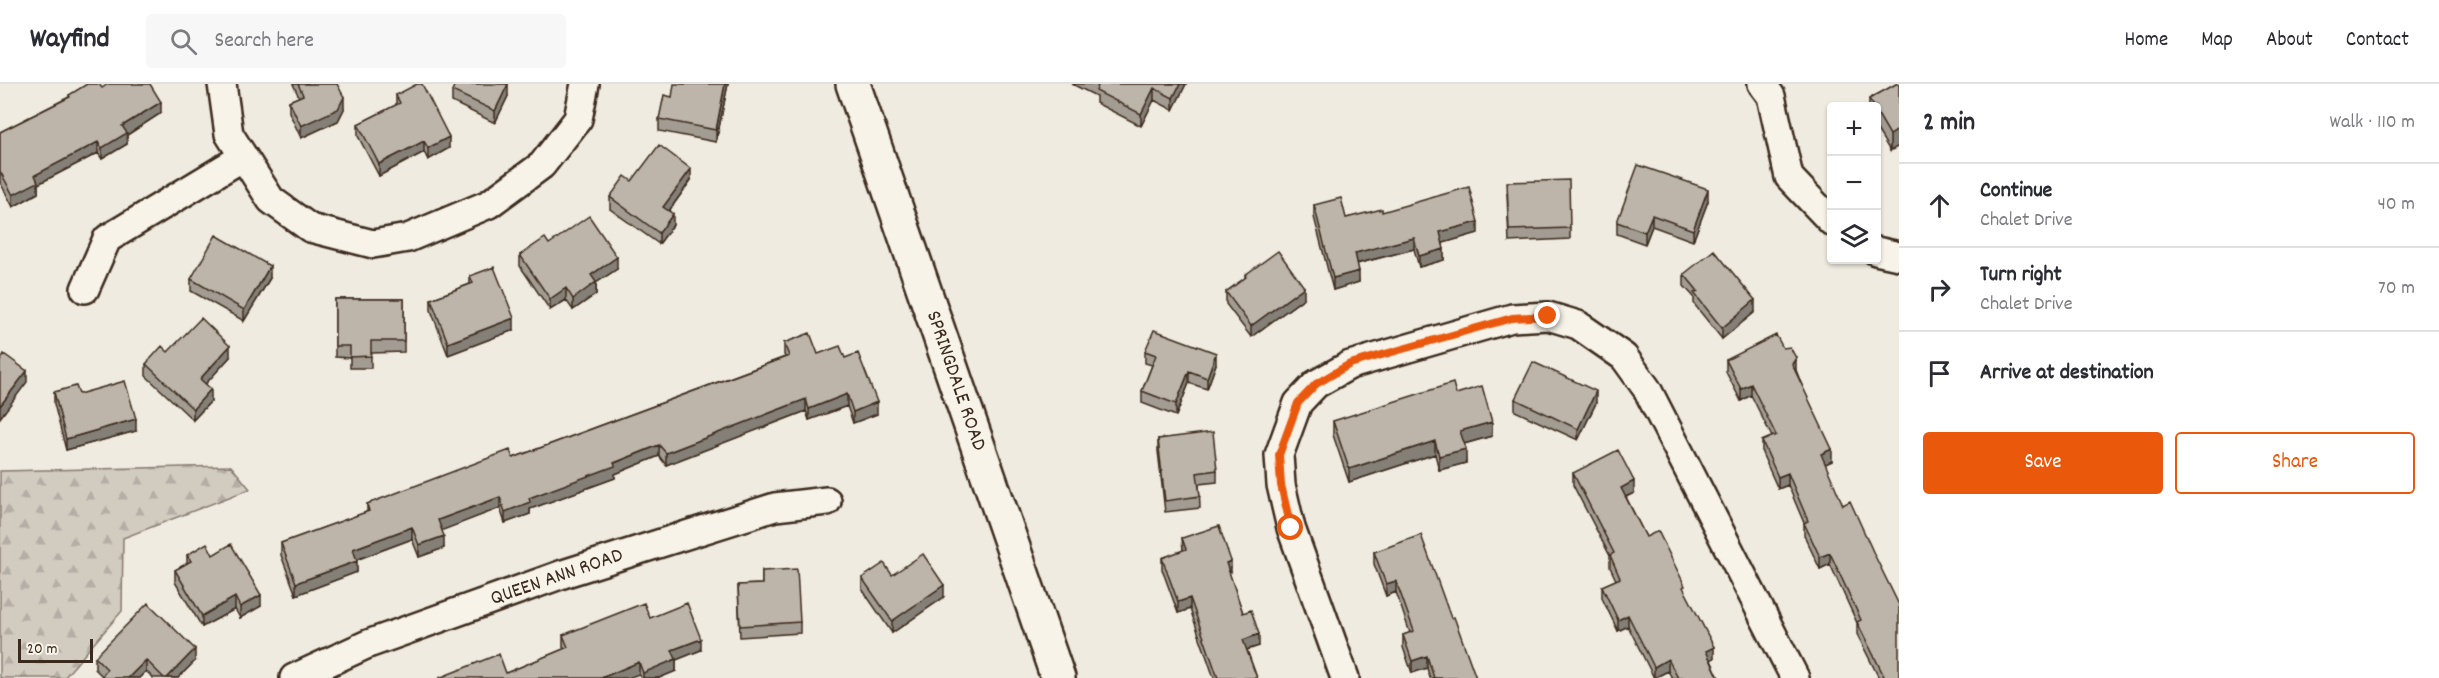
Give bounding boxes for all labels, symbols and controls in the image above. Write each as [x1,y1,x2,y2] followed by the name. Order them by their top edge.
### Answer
[146,14,566,68] search box
[30,21,110,61] text: Wayfind
[167,25,200,58] icon: search
[215,26,314,57] text: Search here
[2124,26,2168,56] text: Home
[2201,26,2233,56] text: Map
[2266,26,2313,56] text: About
[2346,26,2409,56] text: Contact
[1827,102,1881,264] map controls
[1827,102,1881,156] button: +
[1923,105,1975,142] text: 2 min
[2329,109,2415,137] text: Walk · 110 m
[1827,156,1881,210] button: −
[1980,176,2052,207] text: Continue
[1923,189,1956,222] icon: ahead
[2377,191,2415,219] text: 40 m
[1980,207,2072,235] text: Chalet Drive
[1827,210,1881,264] button: layers
[1980,260,2062,291] text: Turn right
[1923,273,1956,306] icon: right
[2378,275,2415,303] text: 70 m
[1980,291,2072,319] text: Chalet Drive
[1534,302,1560,328] route end
[917,307,993,455] street label: SPRINGDALE ROAD
[1923,357,1956,390] icon: arrive
[1980,358,2154,389] text: Arrive at destination
[1923,432,2163,494] button: Save
[2175,432,2415,494] button: Share
[1277,514,1303,540] route start
[487,541,627,615] street label: QUEEN ANN ROAD
[18,636,93,664] scale bar
[27,638,57,661] text: 20 m

